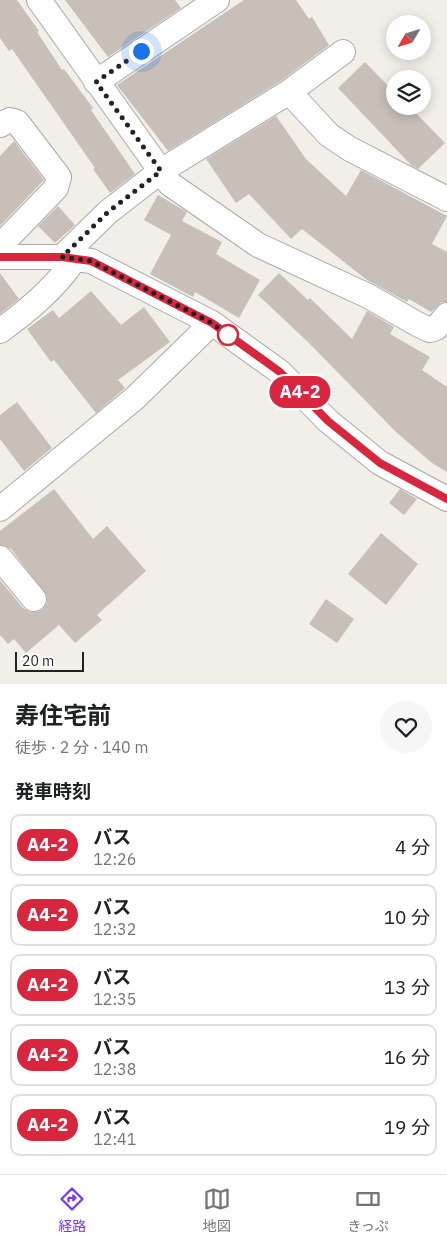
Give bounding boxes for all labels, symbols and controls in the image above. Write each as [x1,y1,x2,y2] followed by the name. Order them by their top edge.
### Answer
[386,15,431,60] north arrow
[386,15,431,115] map controls
[129,39,154,64] your location
[386,70,431,115] button: layers
[217,324,239,346] unlabelled marker
[265,376,335,408] line badge: A4-2
[279,380,321,403] text: A4-2
[15,649,84,672] scale bar
[22,652,54,670] text: 20 m
[15,699,111,731] text: 寿住宅前
[380,701,432,753] button: heart
[15,737,148,757] text: 徒歩 · 2 分 · 140 m
[15,779,91,803] text: 発車時刻
[93,825,131,849] text: バス
[27,833,68,856] text: A4-2
[395,835,430,859] text: 4 分
[93,849,136,869] text: 12:26
[93,895,131,919] text: バス
[27,903,68,926] text: A4-2
[384,905,430,929] text: 10 分
[93,919,136,939] text: 12:32
[93,965,131,989] text: バス
[27,973,68,996] text: A4-2
[384,975,430,999] text: 13 分
[93,989,136,1009] text: 12:35
[93,1035,131,1059] text: バス
[27,1043,68,1066] text: A4-2
[384,1045,430,1069] text: 16 分
[93,1059,136,1079] text: 12:38
[93,1105,131,1129] text: バス
[27,1113,68,1136] text: A4-2
[384,1115,430,1139] text: 19 分
[93,1129,136,1149] text: 12:41
[58,1185,86,1235] tab: 経路
[203,1185,231,1235] tab: 地図
[347,1185,389,1235] tab: きっぷ

